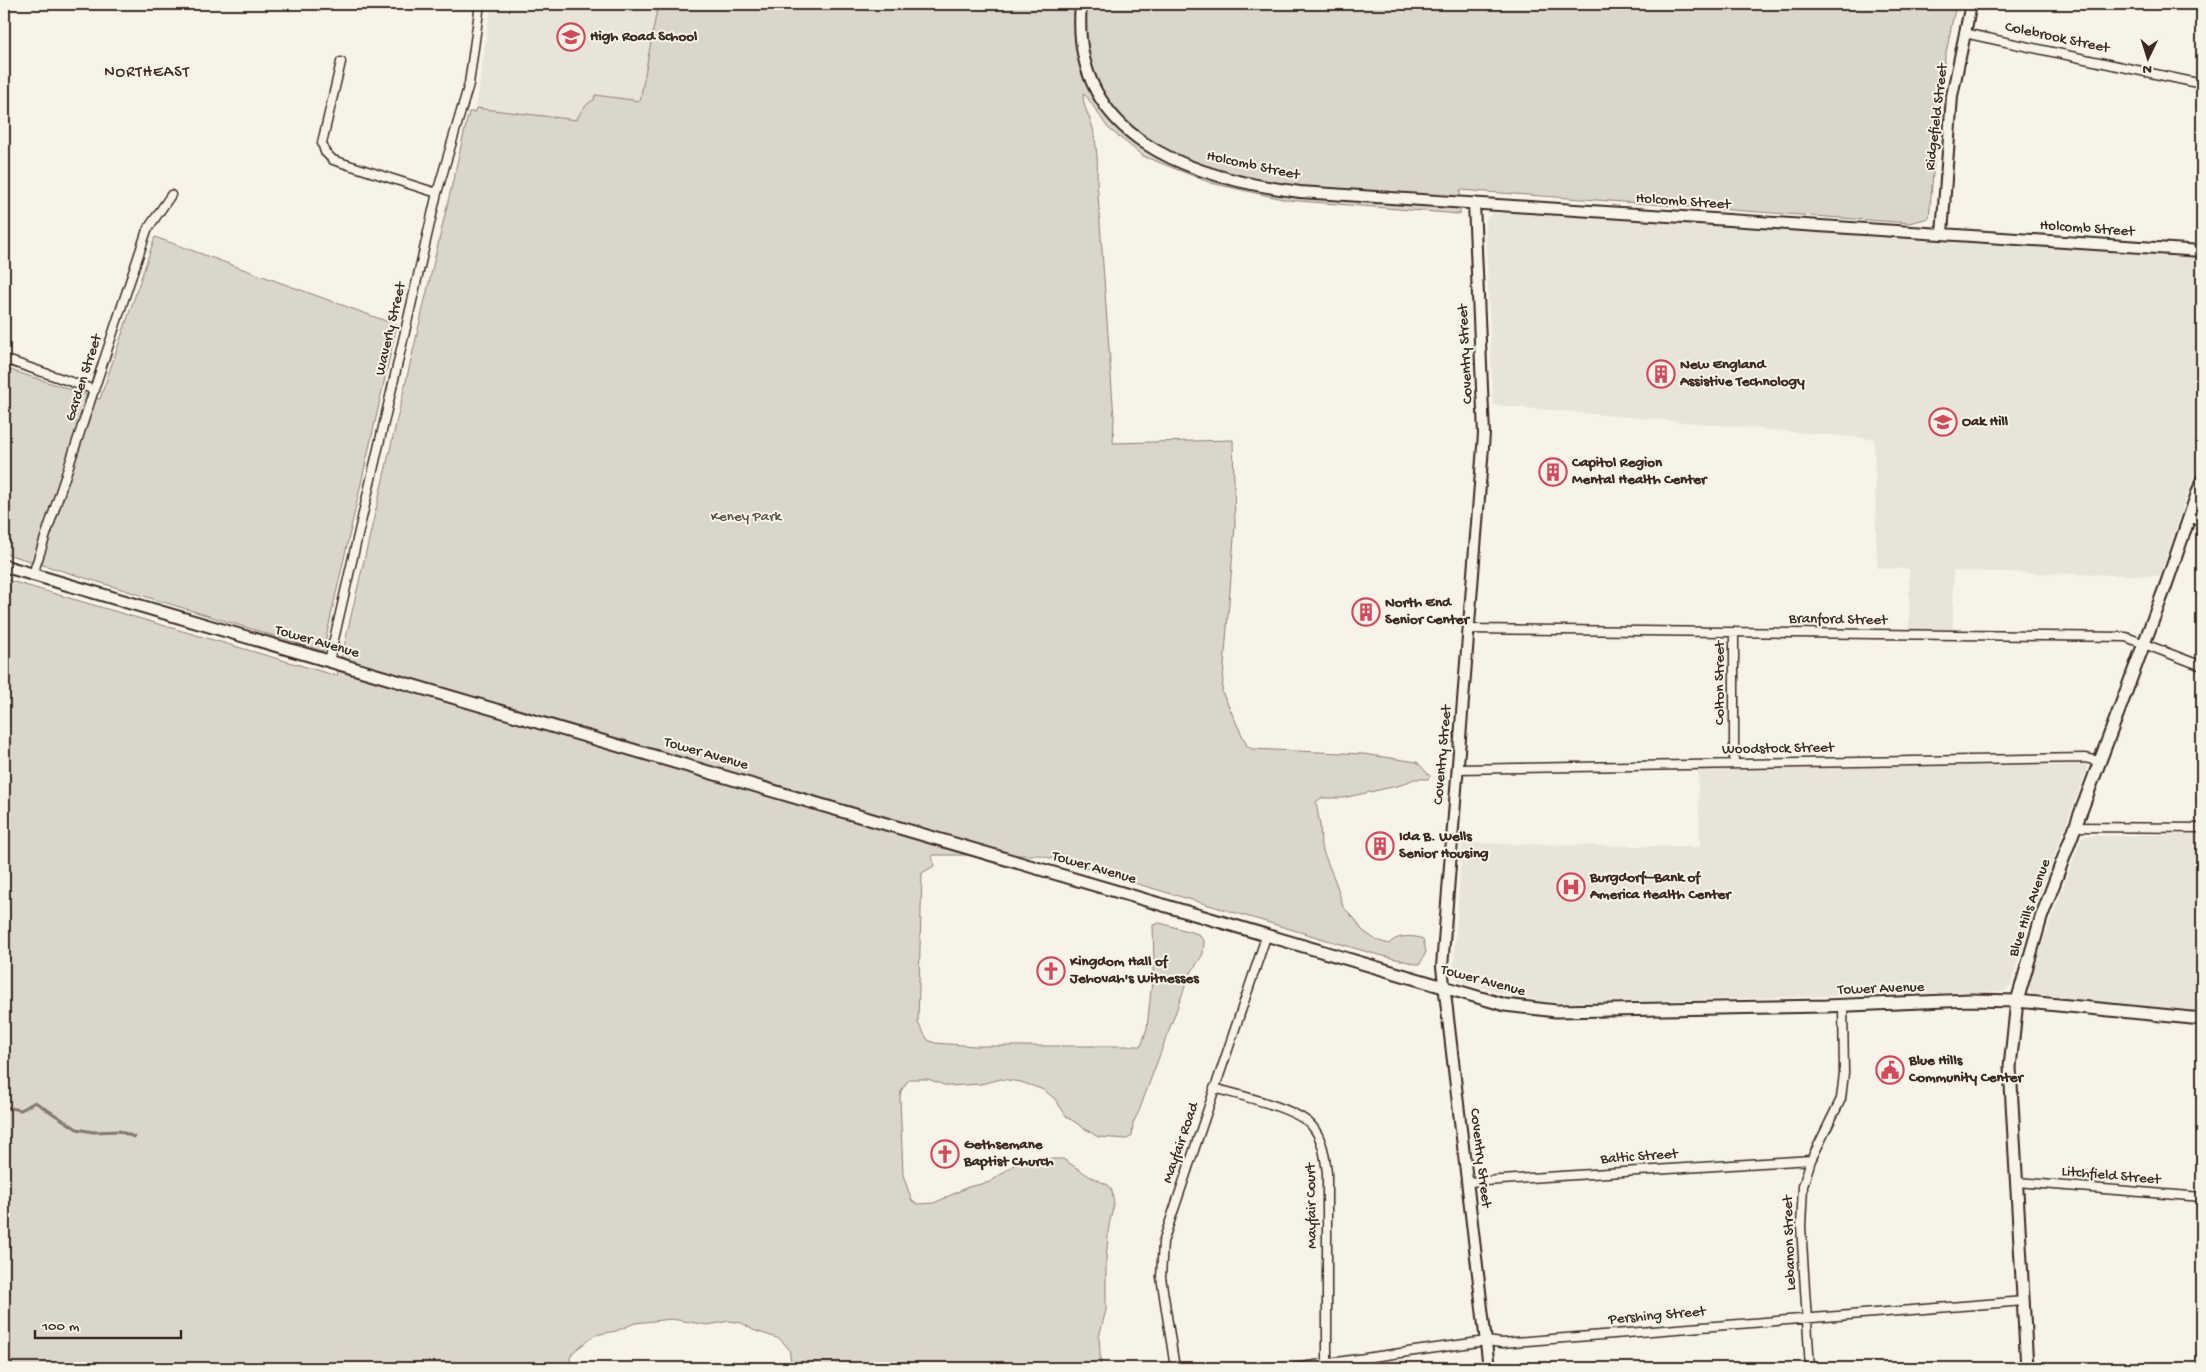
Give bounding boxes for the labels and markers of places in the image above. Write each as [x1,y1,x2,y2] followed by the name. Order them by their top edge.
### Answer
[556,22,586,52] school or university icon: High Road School
[590,28,698,46] place label: High Road School
[1679,356,1805,391] place label: New England Assistive Technology
[1646,359,1676,389] building icon: New England Assistive Technology
[1928,407,1958,437] school or university icon: Oak Hill
[1962,413,2009,431] place label: Oak Hill
[1571,454,1708,489] place label: Capitol Region Mental Health Center
[1538,457,1568,487] building icon: Capitol Region Mental Health Center
[1385,594,1471,629] place label: North End Senior Center
[1351,597,1381,627] building icon: North End Senior Center
[1399,828,1489,863] place label: Ida B. Wells Senior Housing
[1365,831,1395,861] building icon: Ida B. Wells Senior Housing
[1589,869,1732,904] place label: Burgdorf–Bank of America Health Center
[1556,872,1586,902] hospital icon: Burgdorf–Bank of America Health Center
[1069,953,1200,988] place label: Kingdom Hall of Jehovah's Witnesses
[1036,956,1066,986] church icon: Kingdom Hall of Jehovah's Witnesses
[1908,1052,2025,1087] place label: Blue Hills Community Center
[1875,1055,1905,1085] public building icon: Blue Hills Community Center
[963,1136,1054,1171] place label: Gethsemane Baptist Church
[930,1139,960,1169] church icon: Gethsemane Baptist Church

